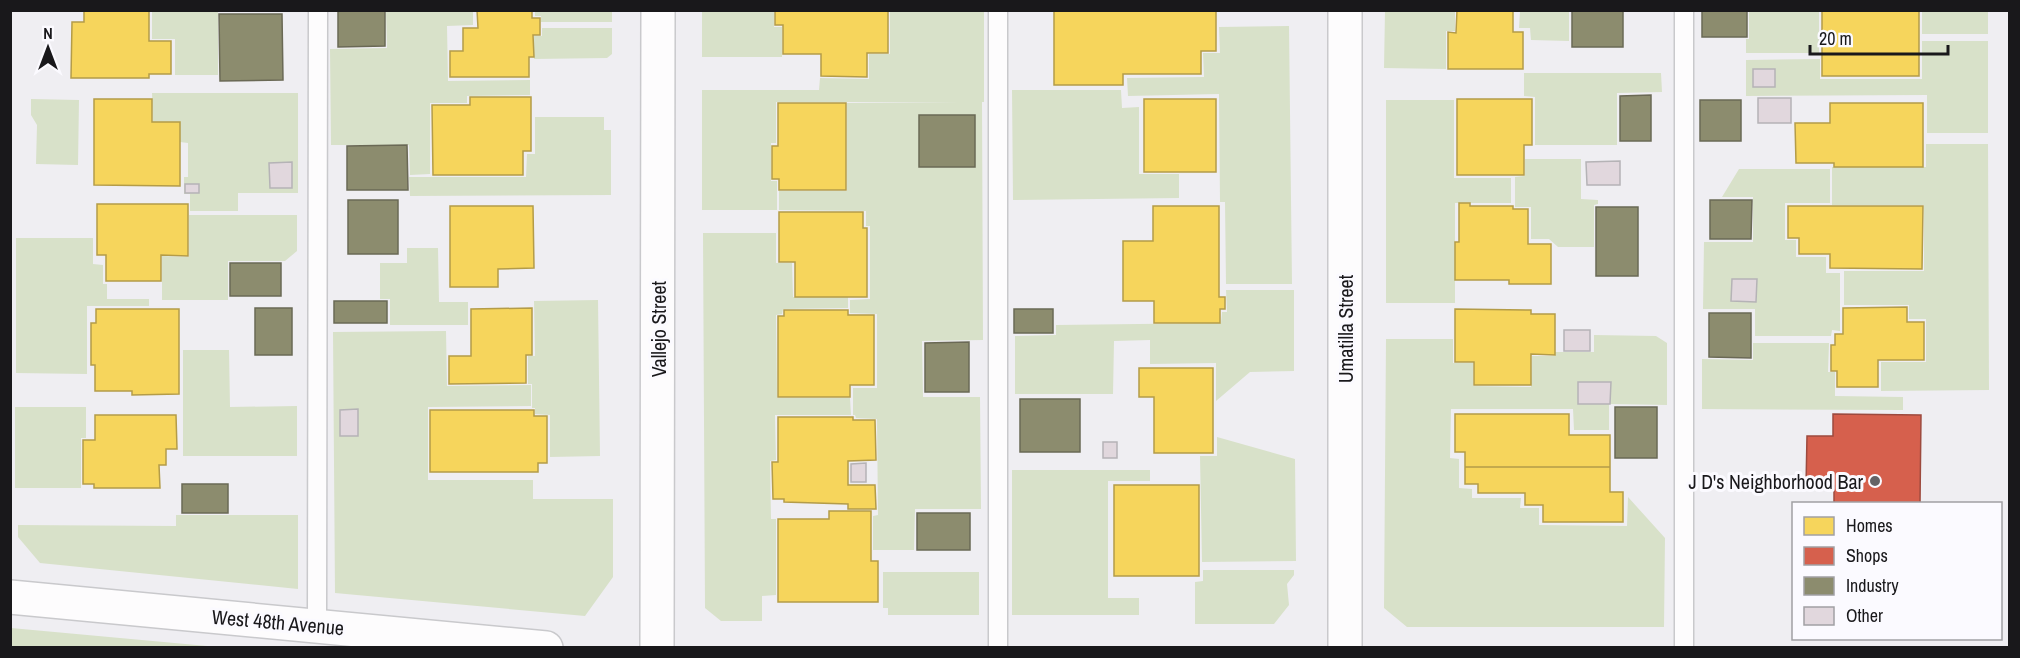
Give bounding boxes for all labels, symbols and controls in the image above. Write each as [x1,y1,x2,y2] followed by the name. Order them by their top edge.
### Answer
[18,18,78,78] north arrow
[1810,18,1948,56] scale bar
[43,22,53,44] text: N
[1819,26,1852,51] text: 20 m
[1332,274,1359,383] street label: Umatilla Street
[645,280,672,377] street label: Vallejo Street
[1688,468,1864,495] place label: J D's Neighborhood Bar
[1868,474,1882,488] marker: J D's Neighborhood Bar
[1792,502,2002,640] legend
[1846,513,1893,538] text: Homes
[1846,543,1888,568] text: Shops
[1846,573,1899,598] text: Industry
[211,603,345,641] street label: West 48th Avenue
[1846,603,1883,628] text: Other

